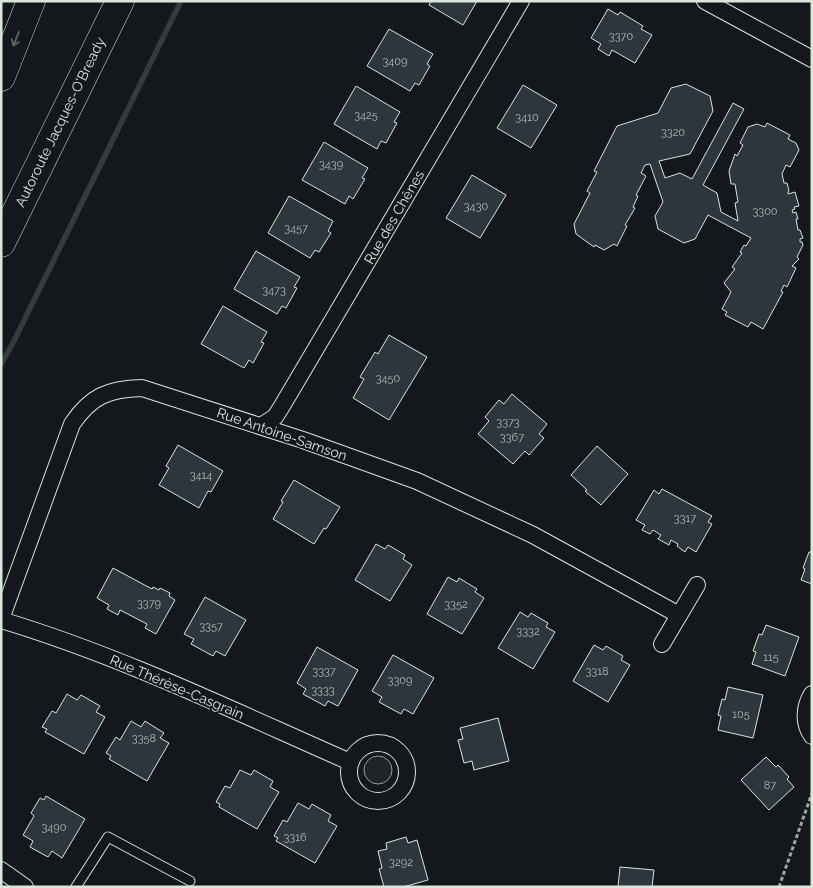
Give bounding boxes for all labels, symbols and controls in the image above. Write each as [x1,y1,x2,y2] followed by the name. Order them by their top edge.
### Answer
[609,30,633,43] house number: 3370
[11,31,20,46] one-way arrow
[12,34,108,210] street label: Autoroute Jacques-O'Bready
[382,55,408,68] house number: 3409
[354,109,378,122] house number: 3425
[515,111,539,124] house number: 3410
[661,126,685,139] house number: 3320
[319,158,343,171] house number: 3439
[361,167,427,267] street label: Rue des Chênes
[464,200,489,213] house number: 3430
[752,205,778,218] house number: 3300
[284,222,308,235] house number: 3457
[262,284,286,297] house number: 3473
[376,372,401,385] house number: 3450
[215,404,349,464] street label: Rue Antoine-Samson
[496,416,520,429] house number: 3373
[500,431,524,444] house number: 3367
[190,469,212,482] house number: 3414
[674,512,696,525] house number: 3317
[137,597,161,610] house number: 3379
[444,598,468,611] house number: 3352
[199,620,223,633] house number: 3357
[516,625,540,638] house number: 3332
[763,651,779,664] house number: 115
[108,652,246,722] street label: Rue Thérèse-Casgrain
[312,665,336,678] house number: 3337
[586,665,608,678] house number: 3318
[388,674,412,687] house number: 3309
[311,684,335,697] house number: 3333
[732,708,750,721] house number: 105
[132,732,156,745] house number: 3358
[764,779,776,792] house number: 87
[41,821,67,834] house number: 3490
[283,831,307,844] house number: 3316
[389,856,413,869] house number: 3292

